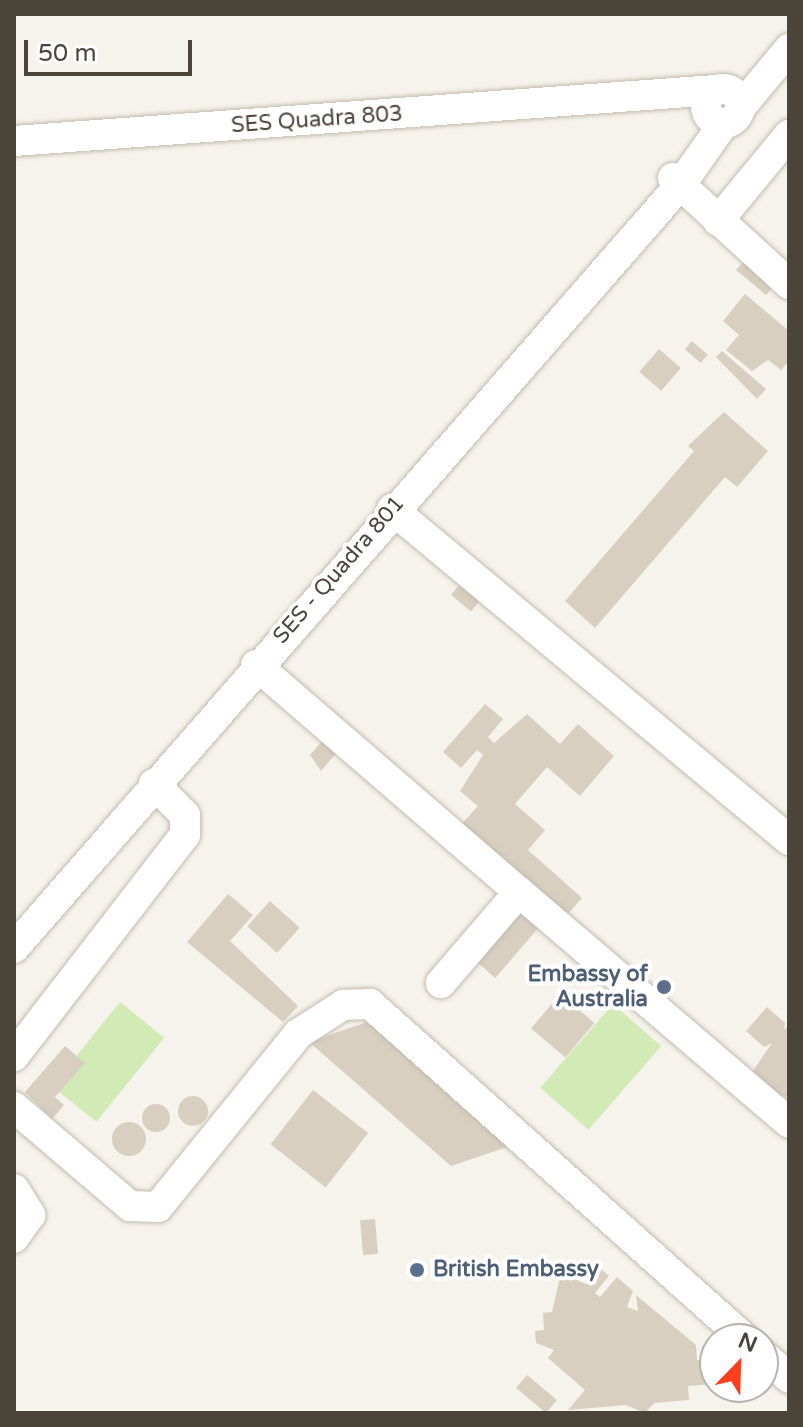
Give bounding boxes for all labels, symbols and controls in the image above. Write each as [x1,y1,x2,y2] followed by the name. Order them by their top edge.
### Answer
[28,24,196,74] scale bar
[38,39,96,68] text: 50 m
[230,101,404,139] street label: SES Quadra 803
[268,491,410,649] street label: SES - Quadra 801
[527,961,648,1012] place label: Embassy of Australia
[655,978,673,996] marker: Embassy of Australia
[433,1257,599,1283] place label: British Embassy
[408,1261,426,1279] marker: British Embassy
[699,1323,779,1403] north arrow
[734,1327,761,1358] text: N

